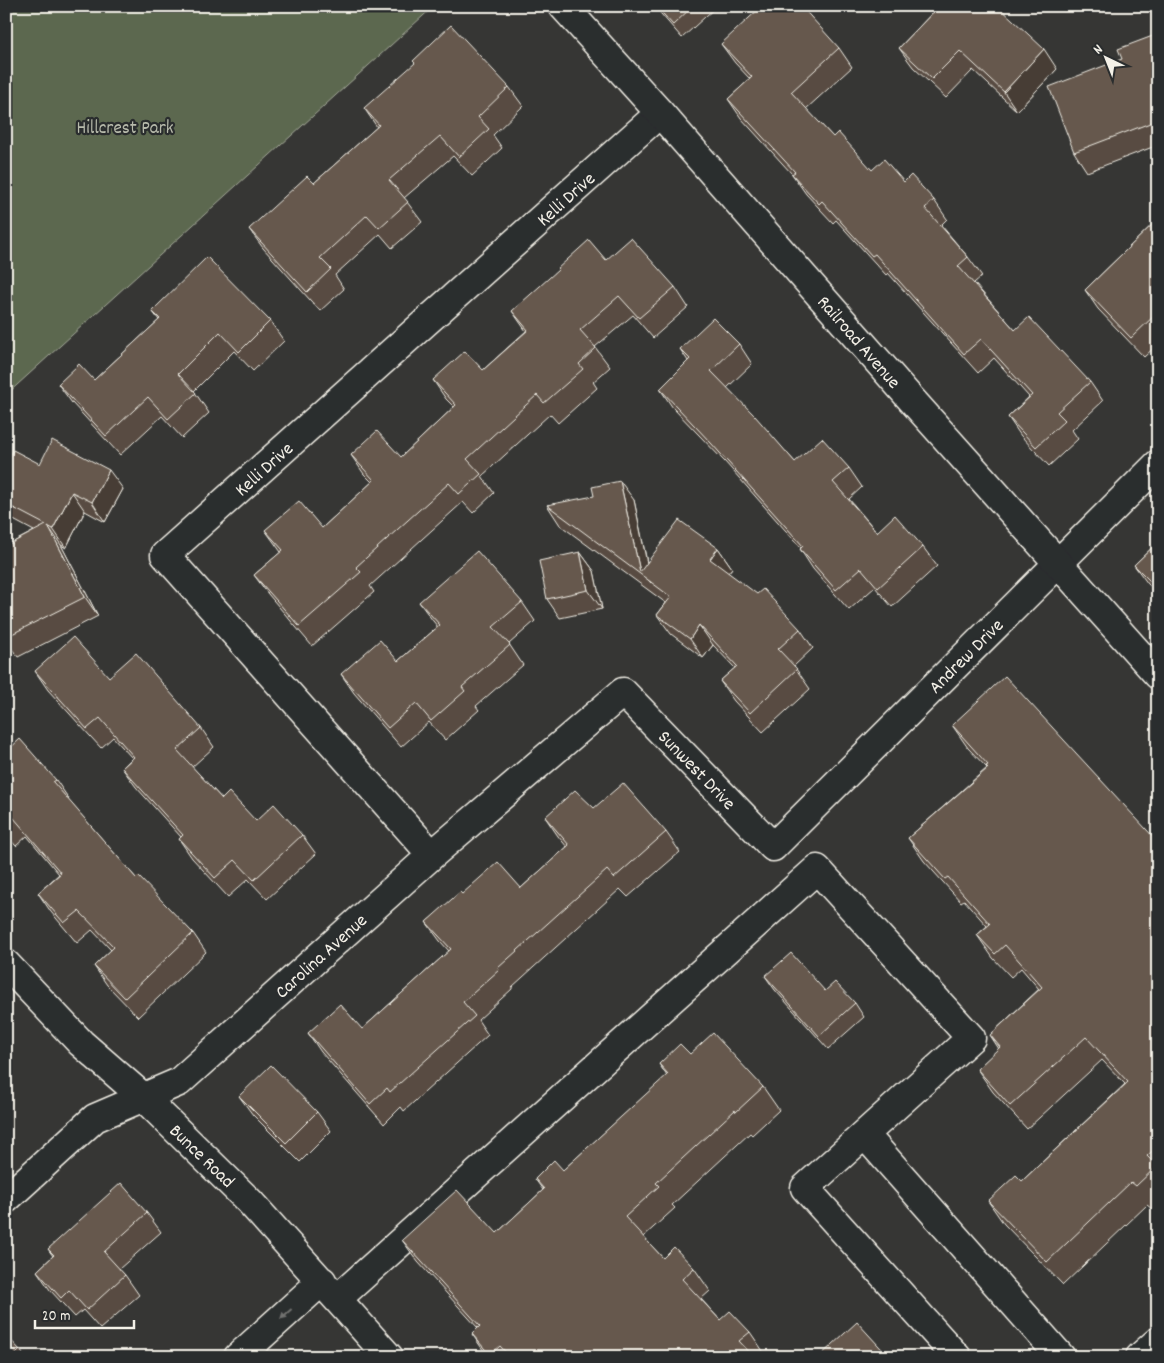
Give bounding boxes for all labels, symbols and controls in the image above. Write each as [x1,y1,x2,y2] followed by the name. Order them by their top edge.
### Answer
[1082,32,1132,82] north arrow
[1089,40,1108,60] text: N
[76,116,174,143] park label: Hillcrest Park
[532,167,603,234] street label: Kelli Drive
[809,291,906,396] street label: Railroad Avenue
[230,437,301,504] street label: Kelli Drive
[924,614,1011,701] street label: Andrew Drive
[650,725,741,817] street label: Sunwest Drive
[270,909,374,1006] street label: Carolina Avenue
[162,1119,239,1196] street label: Bunce Road
[35,1298,134,1330] scale bar
[42,1306,70,1328] text: 20 m
[280,1308,292,1320] one-way arrow

